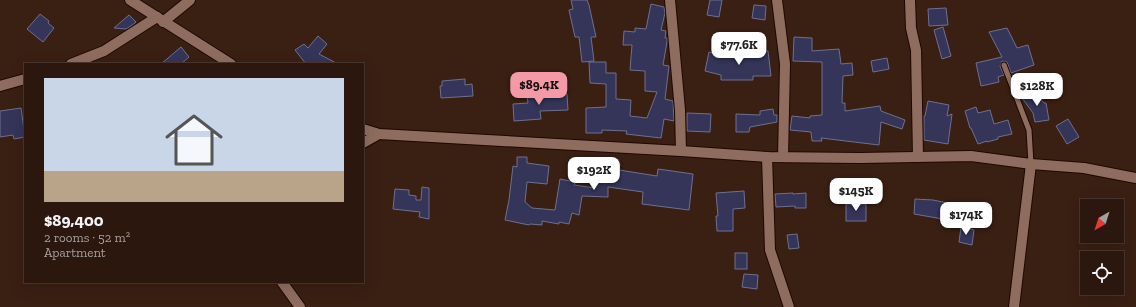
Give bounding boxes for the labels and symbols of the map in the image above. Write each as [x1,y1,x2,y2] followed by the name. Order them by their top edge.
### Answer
[706,32,772,66] pin: $77.6K
[506,72,572,106] pin: $89.4K
[1009,73,1065,107] pin: $128K
[566,157,622,191] pin: $192K
[828,178,884,212] pin: $145K
[1080,199,1124,243] north arrow
[938,202,994,236] pin: $174K

